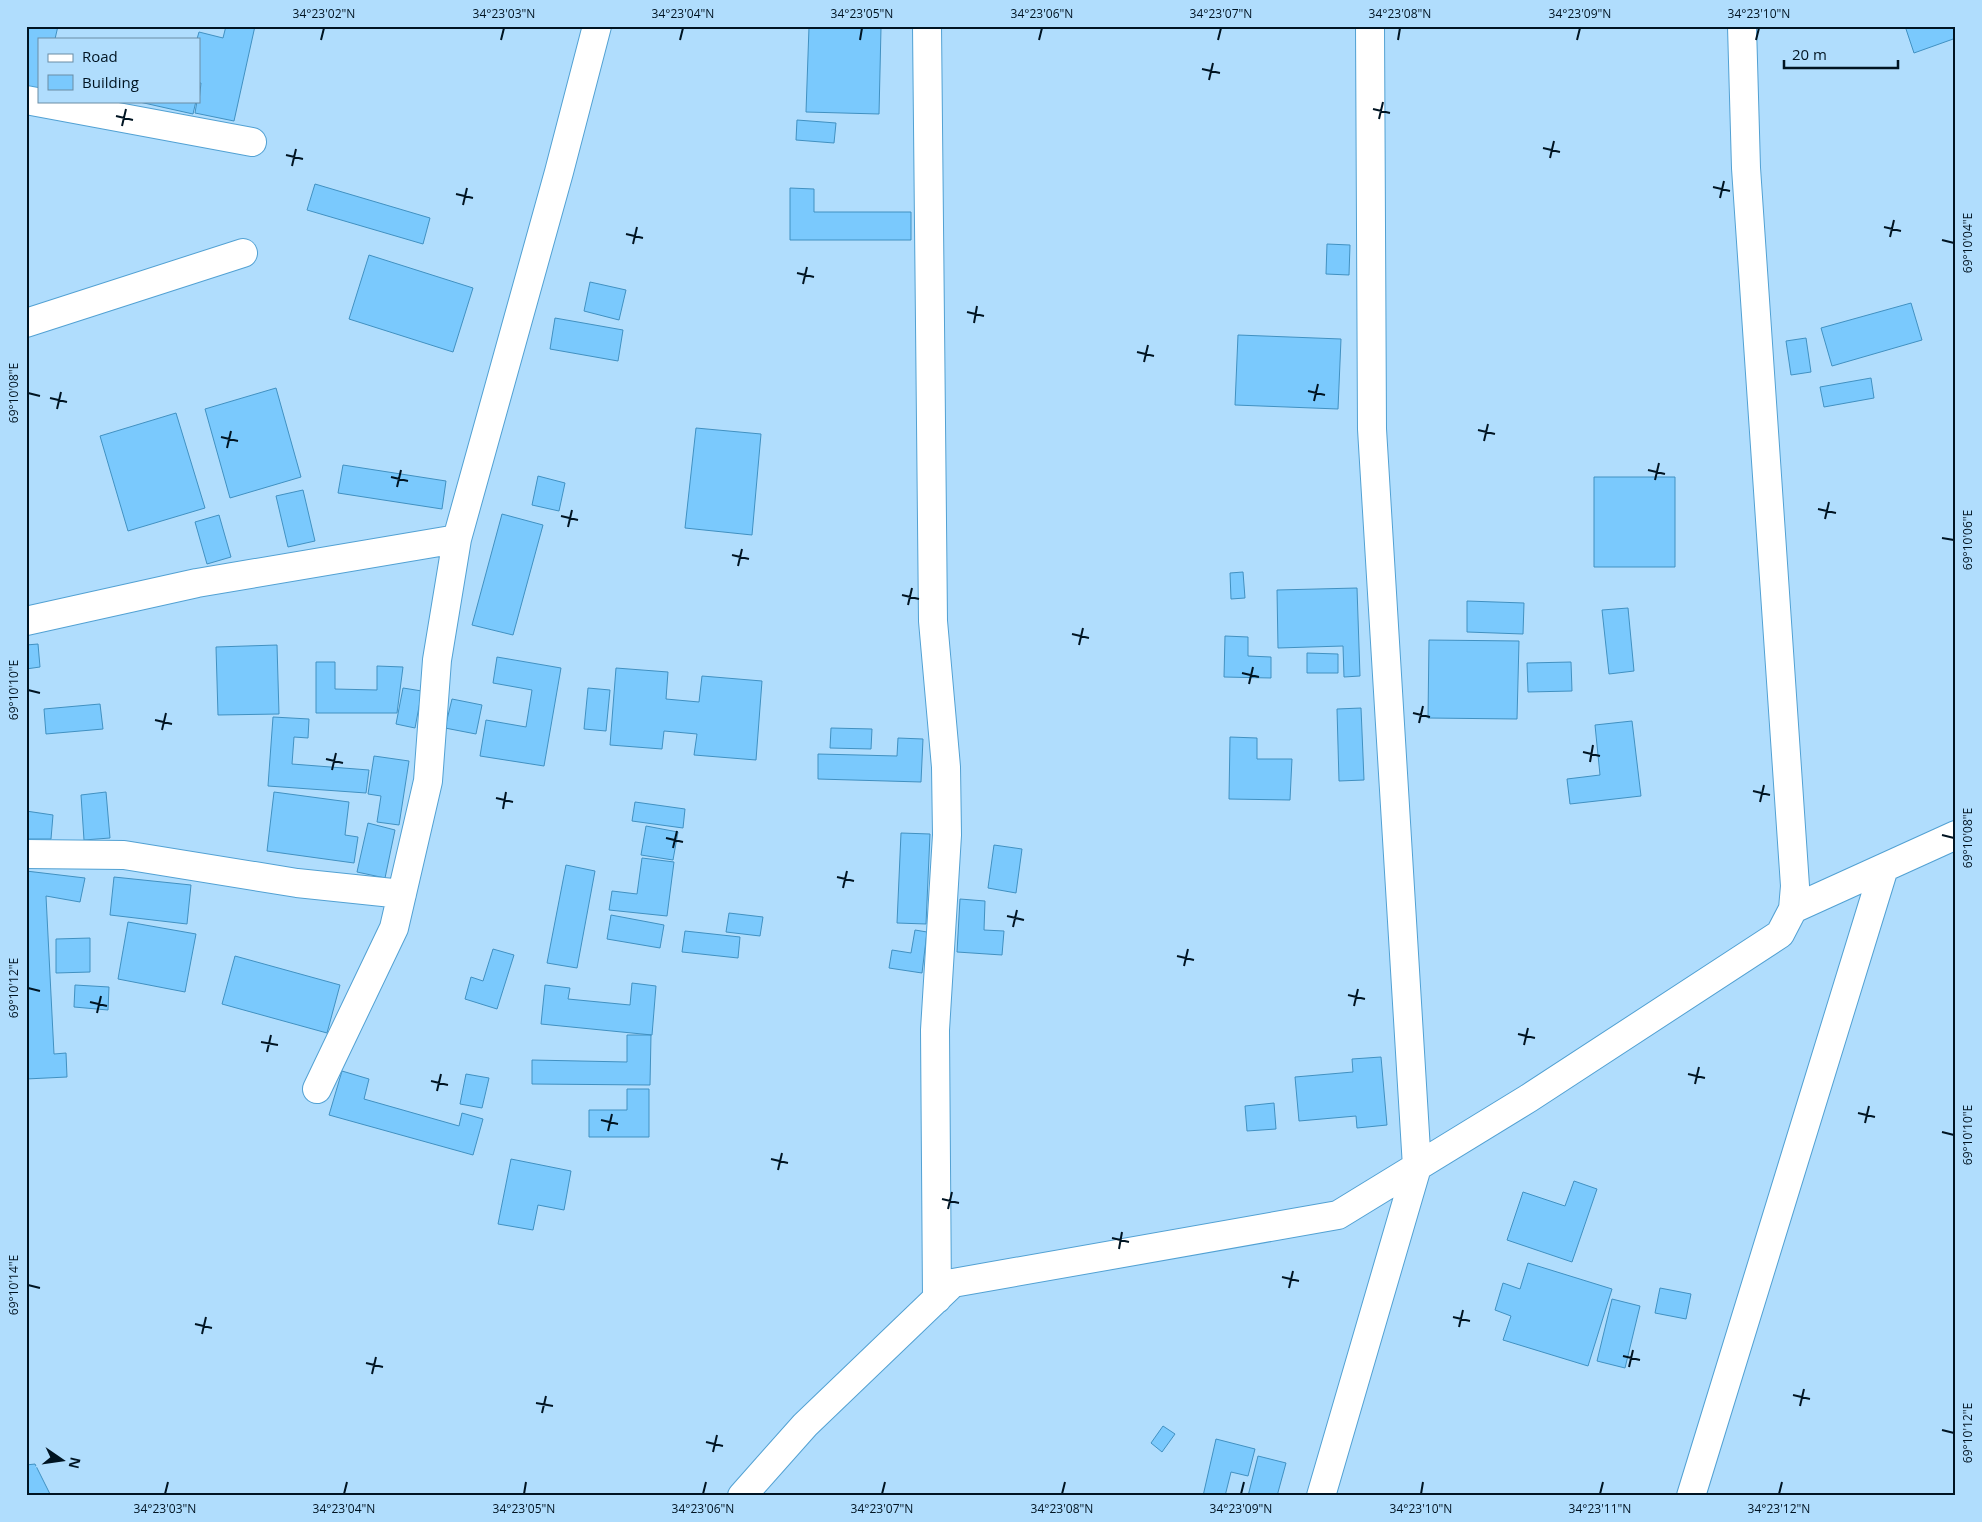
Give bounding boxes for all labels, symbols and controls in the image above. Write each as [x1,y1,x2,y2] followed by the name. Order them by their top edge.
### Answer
[293,5,355,22] text: 34°23'02"N
[473,5,535,22] text: 34°23'03"N
[652,5,714,22] text: 34°23'04"N
[831,5,893,22] text: 34°23'05"N
[1011,5,1073,22] text: 34°23'06"N
[1190,5,1252,22] text: 34°23'07"N
[1369,5,1431,22] text: 34°23'08"N
[1549,5,1611,22] text: 34°23'09"N
[1728,5,1790,22] text: 34°23'10"N
[38,38,200,102] legend
[1784,38,1898,70] scale bar
[1792,44,1827,64] text: 20 m
[82,46,118,66] text: Road
[82,72,139,92] text: Building
[1959,213,1976,273] text: 69°10'04"E
[5,363,22,423] text: 69°10'08"E
[1959,510,1976,570] text: 69°10'06"E
[5,660,22,720] text: 69°10'10"E
[1959,808,1976,868] text: 69°10'08"E
[5,958,22,1018] text: 69°10'12"E
[1959,1105,1976,1165] text: 69°10'10"E
[5,1255,22,1315] text: 69°10'14"E
[1959,1403,1976,1463] text: 69°10'12"E
[38,1434,88,1484] north arrow
[65,1455,86,1471] text: N
[134,1500,196,1517] text: 34°23'03"N
[313,1500,375,1517] text: 34°23'04"N
[493,1500,555,1517] text: 34°23'05"N
[672,1500,734,1517] text: 34°23'06"N
[851,1500,913,1517] text: 34°23'07"N
[1031,1500,1093,1517] text: 34°23'08"N
[1210,1500,1272,1517] text: 34°23'09"N
[1390,1500,1452,1517] text: 34°23'10"N
[1569,1500,1631,1517] text: 34°23'11"N
[1748,1500,1810,1517] text: 34°23'12"N

